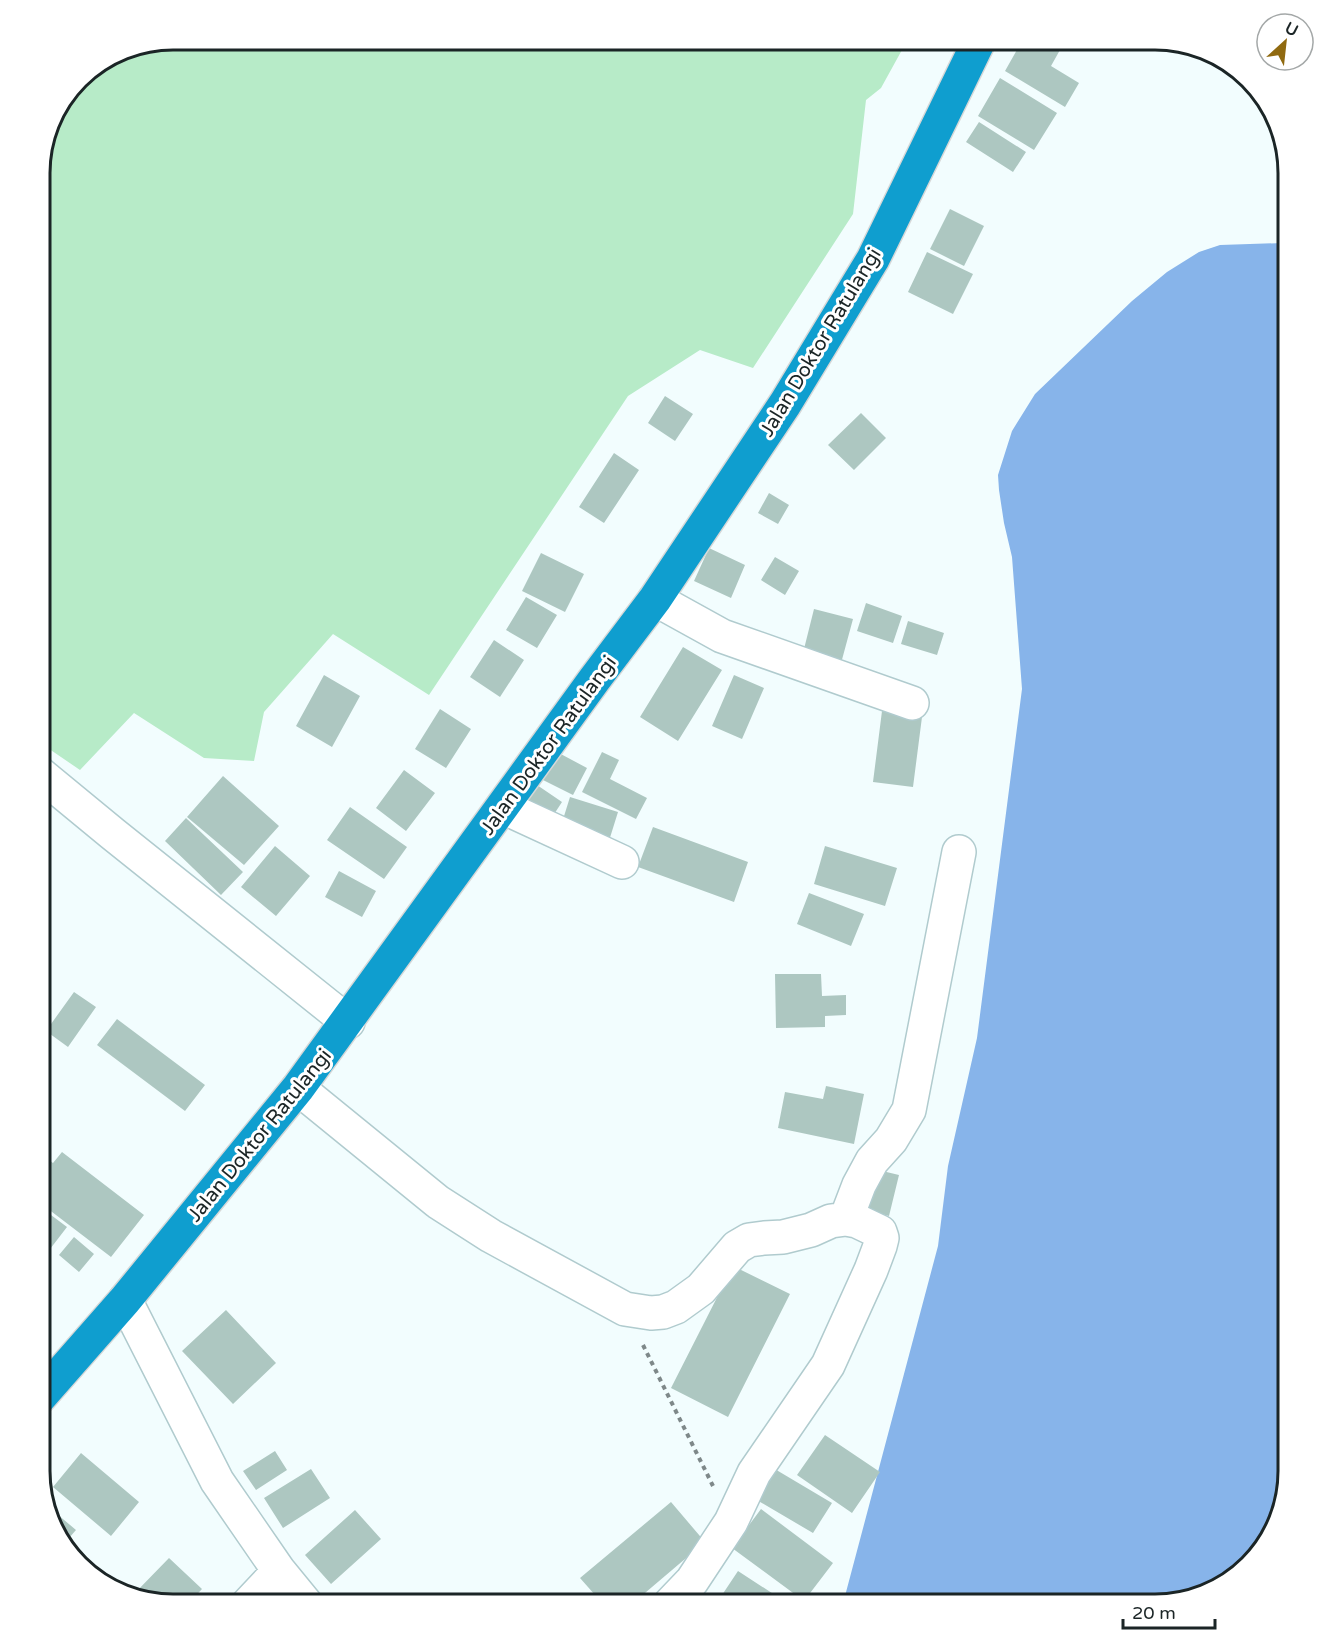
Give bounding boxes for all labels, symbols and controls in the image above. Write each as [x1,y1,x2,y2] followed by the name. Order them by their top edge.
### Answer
[1255,12,1315,72] north arrow
[1281,18,1301,41] text: U
[755,244,887,441] street label: Jalan Doktor Ratulangi
[476,651,622,840] street label: Jalan Doktor Ratulangi
[183,1044,337,1227] street label: Jalan Doktor Ratulangi
[1123,1592,1214,1630] scale bar
[1132,1602,1176,1624] text: 20 m

